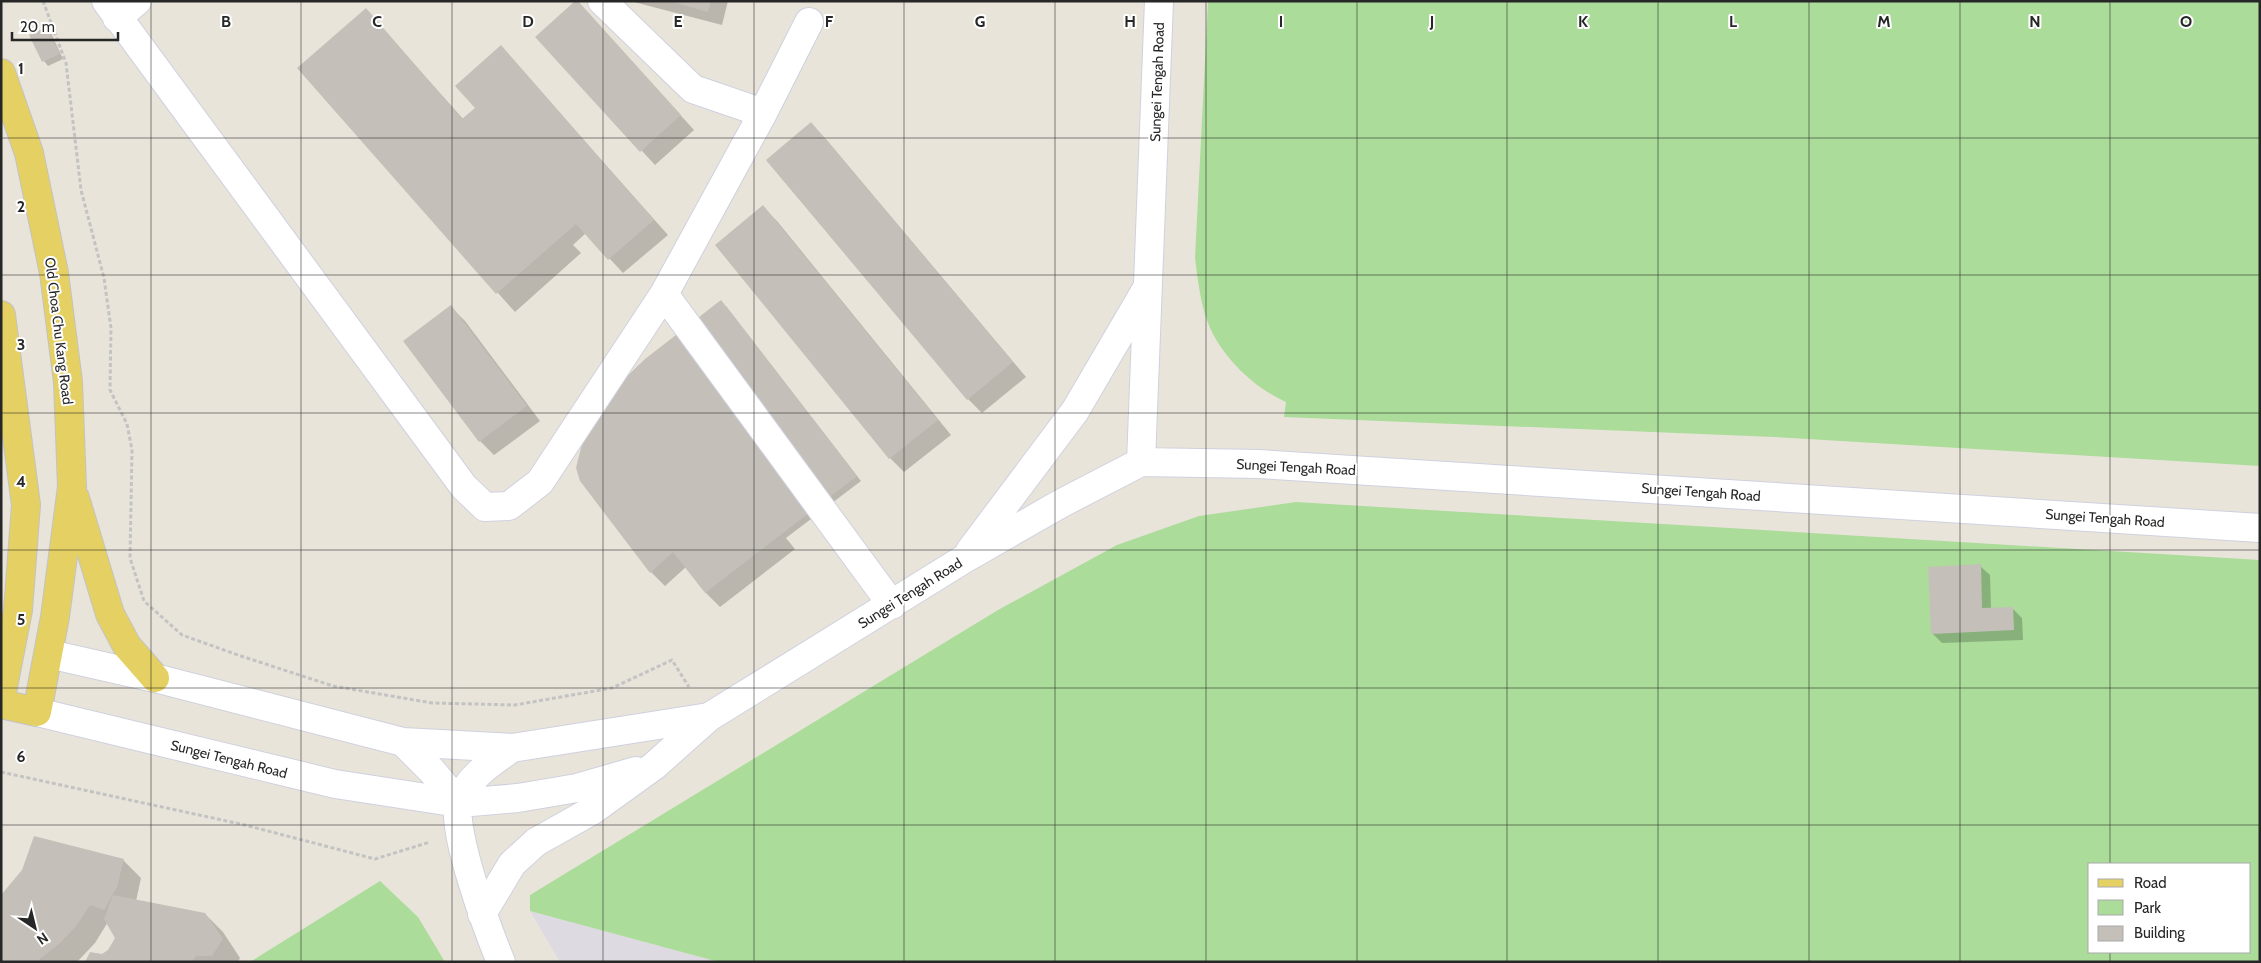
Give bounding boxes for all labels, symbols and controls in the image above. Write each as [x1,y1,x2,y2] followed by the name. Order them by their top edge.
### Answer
[12,10,119,42] scale bar
[221,12,231,31] text: B
[372,12,382,31] text: C
[522,12,534,31] text: D
[673,12,683,31] text: E
[825,12,834,31] text: F
[975,12,985,31] text: G
[1124,12,1136,31] text: H
[1279,12,1283,31] text: I
[1429,12,1434,31] text: J
[1578,12,1588,31] text: K
[1729,12,1737,31] text: L
[1877,12,1891,31] text: M
[2029,12,2041,31] text: N
[2180,12,2192,31] text: O
[20,18,55,36] text: 20 m
[1146,22,1168,142] street label: Sungei Tengah Road
[18,59,24,78] text: 1
[17,197,25,216] text: 2
[41,256,77,406] street label: Old Choa Chu Kang Road
[17,335,25,354] text: 3
[1236,455,1356,479] street label: Sungei Tengah Road
[16,472,26,491] text: 4
[1641,479,1761,505] street label: Sungei Tengah Road
[2045,505,2165,531] street label: Sungei Tengah Road
[854,554,966,632] street label: Sungei Tengah Road
[17,610,25,629] text: 5
[169,736,289,782] street label: Sungei Tengah Road
[17,747,26,766] text: 6
[2088,863,2251,953] legend
[2134,874,2167,892] text: Road
[2134,899,2161,917] text: Park
[10,903,60,953] north arrow
[2134,924,2185,942] text: Building
[33,928,52,949] text: N

